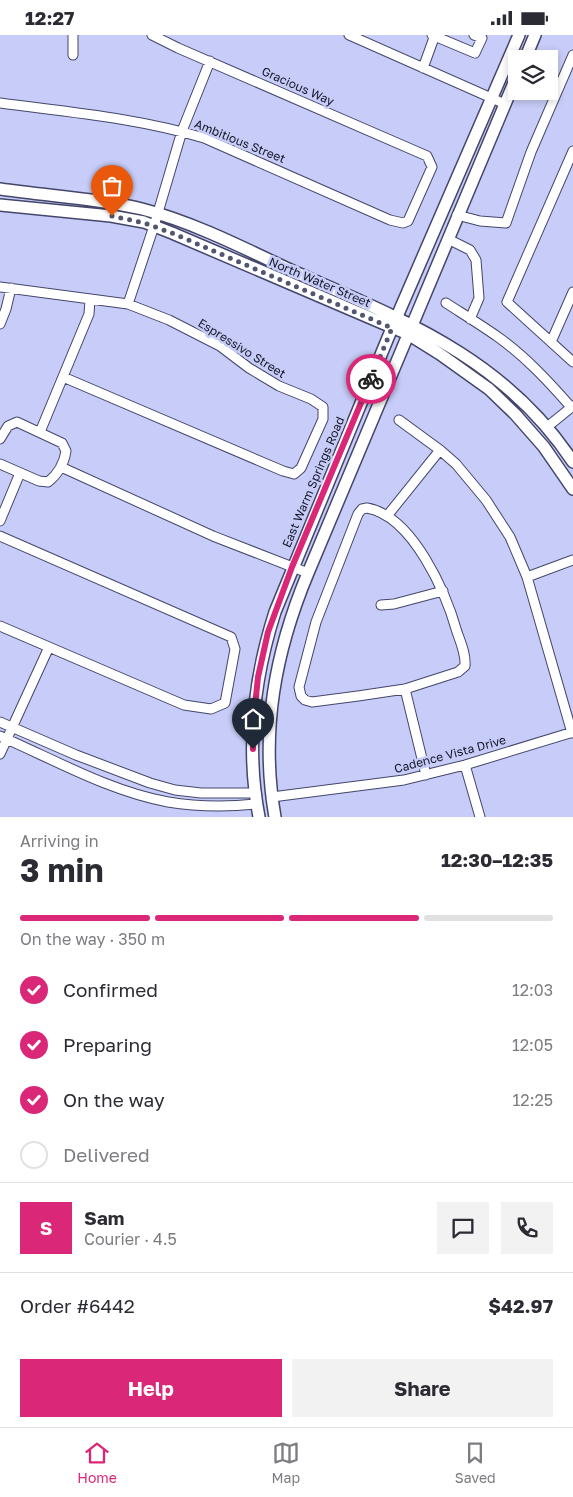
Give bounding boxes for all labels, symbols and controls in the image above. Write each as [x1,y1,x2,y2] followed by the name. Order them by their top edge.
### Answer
[25,6,74,29] text: 12:27
[508,50,558,100] map controls
[508,50,558,100] button: layers
[259,63,337,109] street label: Gracious Way
[192,116,288,166] street label: Ambitious Street
[91,165,133,216] pin
[98,172,126,200] icon: bag
[267,254,373,310] street label: North Water Street
[195,315,289,381] street label: Espressivo Street
[346,354,396,404] courier
[357,365,385,393] icon: bike
[279,414,347,550] street label: East Warm Springs Road
[232,698,274,749] pin
[239,705,267,733] icon: home
[392,732,508,776] street label: Cadence Vista Drive
[20,831,99,851] text: Arriving in
[441,848,553,871] text: 12:30–12:35
[20,851,104,889] text: 3 min
[20,929,165,949] text: On the way · 350 m
[20,976,48,1004] icon: check
[63,978,158,1001] text: Confirmed
[512,980,553,1000] text: 12:03
[20,1031,48,1059] icon: check
[63,1033,152,1056] text: Preparing
[512,1035,553,1055] text: 12:05
[20,1086,48,1114] icon: check
[63,1088,165,1111] text: On the way
[513,1090,553,1110] text: 12:25
[63,1143,150,1166] text: Delivered
[437,1202,489,1254] button: chat
[501,1202,553,1254] button: phone
[84,1206,124,1229] text: Sam
[40,1216,52,1239] text: S
[84,1229,177,1249] text: Courier · 4.5
[20,1294,135,1317] text: Order #6442
[488,1294,553,1317] text: $42.97
[20,1359,282,1417] button: Help
[292,1359,553,1417] button: Share
[77,1439,117,1486] tab: Home
[272,1439,300,1486] tab: Map
[455,1439,496,1486] tab: Saved

